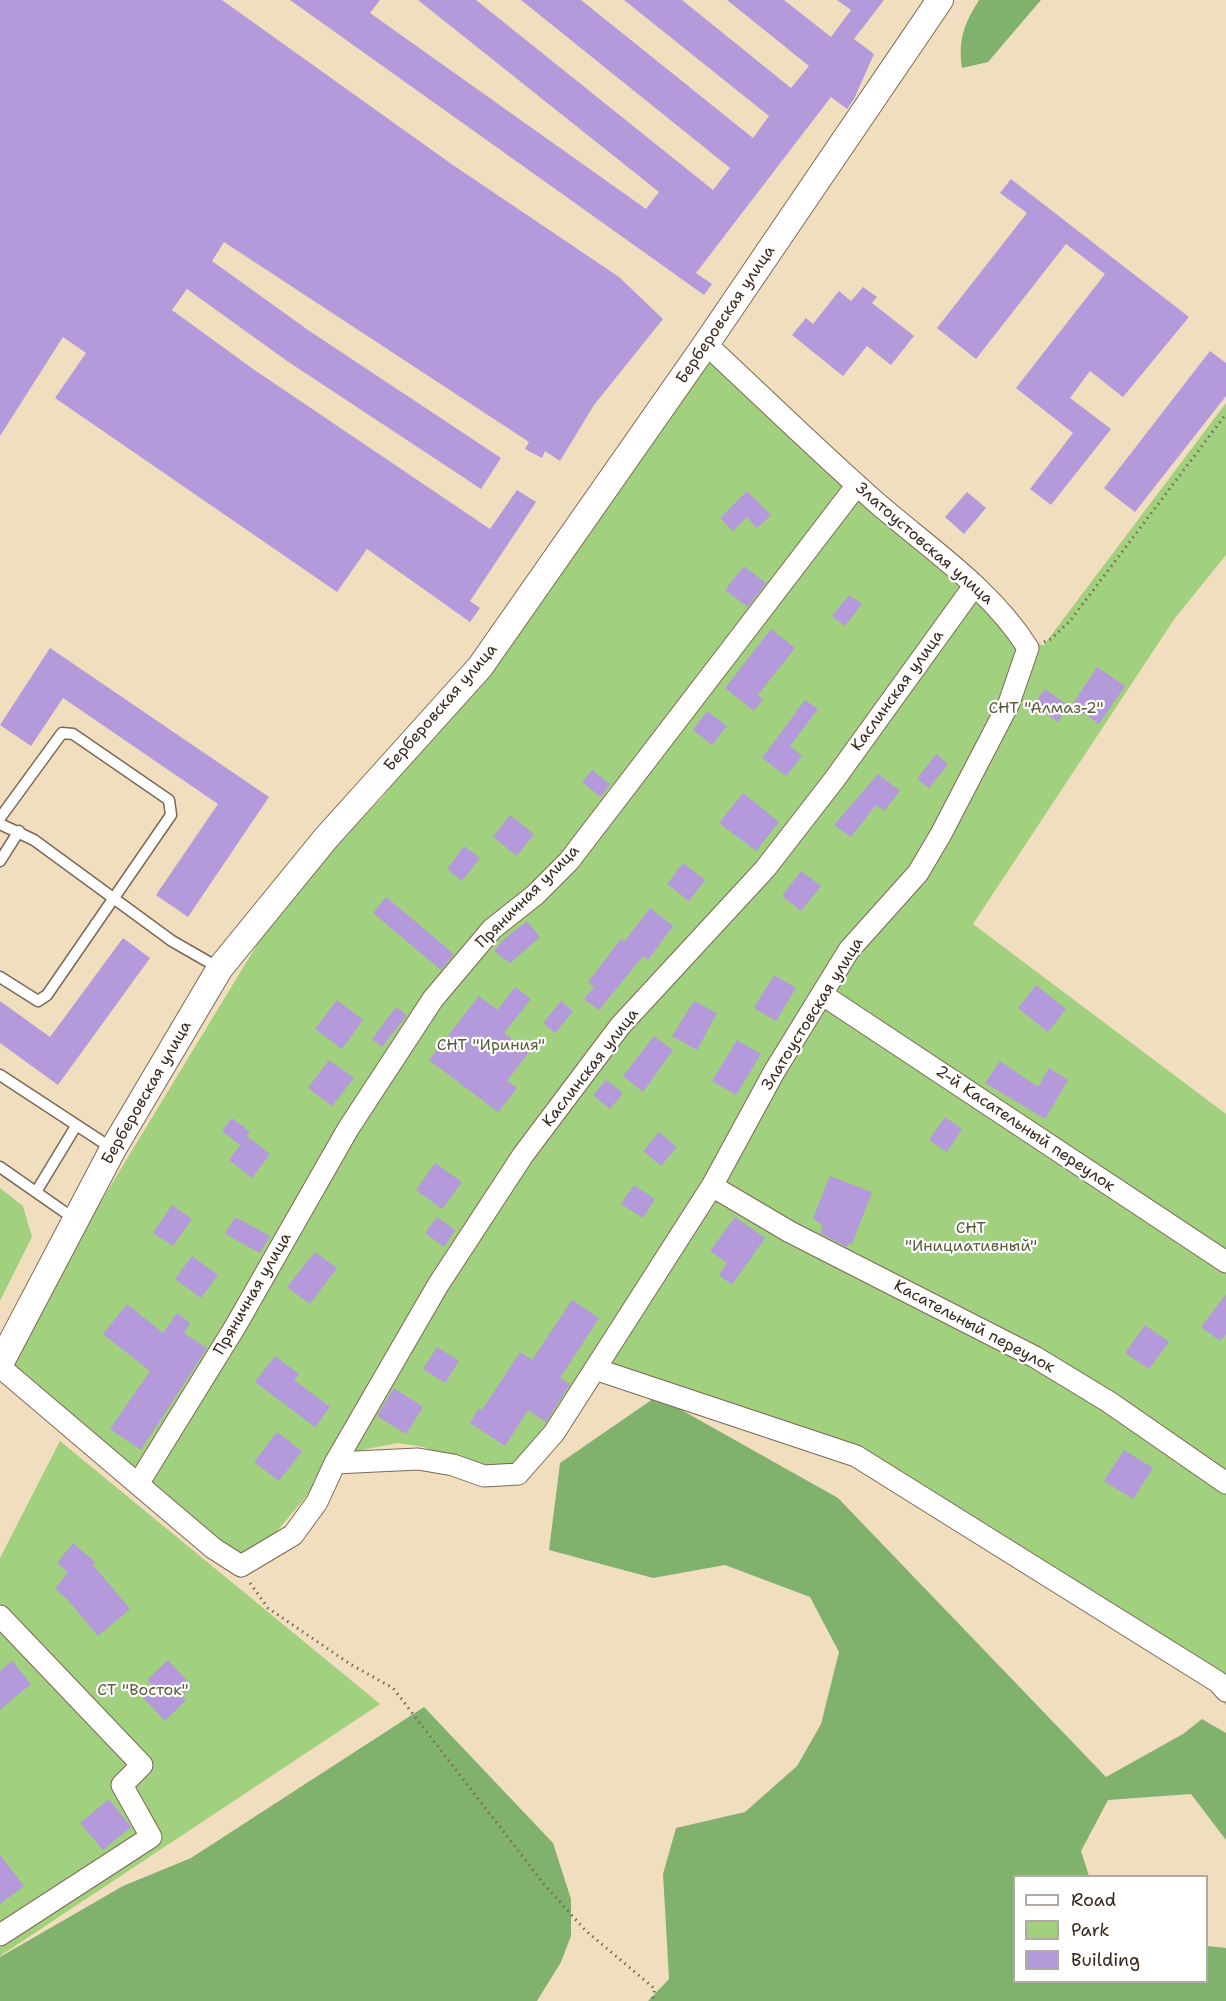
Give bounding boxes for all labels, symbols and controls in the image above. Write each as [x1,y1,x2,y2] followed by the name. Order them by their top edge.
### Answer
[673,242,779,388] street label: Берберовская улица
[851,479,997,609] street label: Златоустовская улица
[848,627,948,755] street label: Каслинская улица
[380,640,502,776] street label: Берберовская улица
[988,699,1104,719] park label: СНТ "Алмаз-2"
[472,841,584,953] street label: Пряничная улица
[758,934,868,1094] street label: Златоустовская улица
[539,1005,643,1131] street label: Каслинская улица
[98,1018,196,1168] street label: Берберовская улица
[437,1036,545,1056] park label: СНТ "Ириния"
[932,1062,1118,1196] street label: 2-й Касательный переулок
[905,1219,1037,1257] park label: СНТ "Инициативный"
[210,1229,296,1359] street label: Пряничная улица
[890,1276,1058,1378] street label: Касательный переулок
[97,1681,189,1701] park label: СТ "Восток"
[1013,1875,1208,1983] legend
[1071,1888,1116,1912] text: Road
[1071,1918,1110,1942] text: Park
[1071,1948,1140,1972] text: Building

